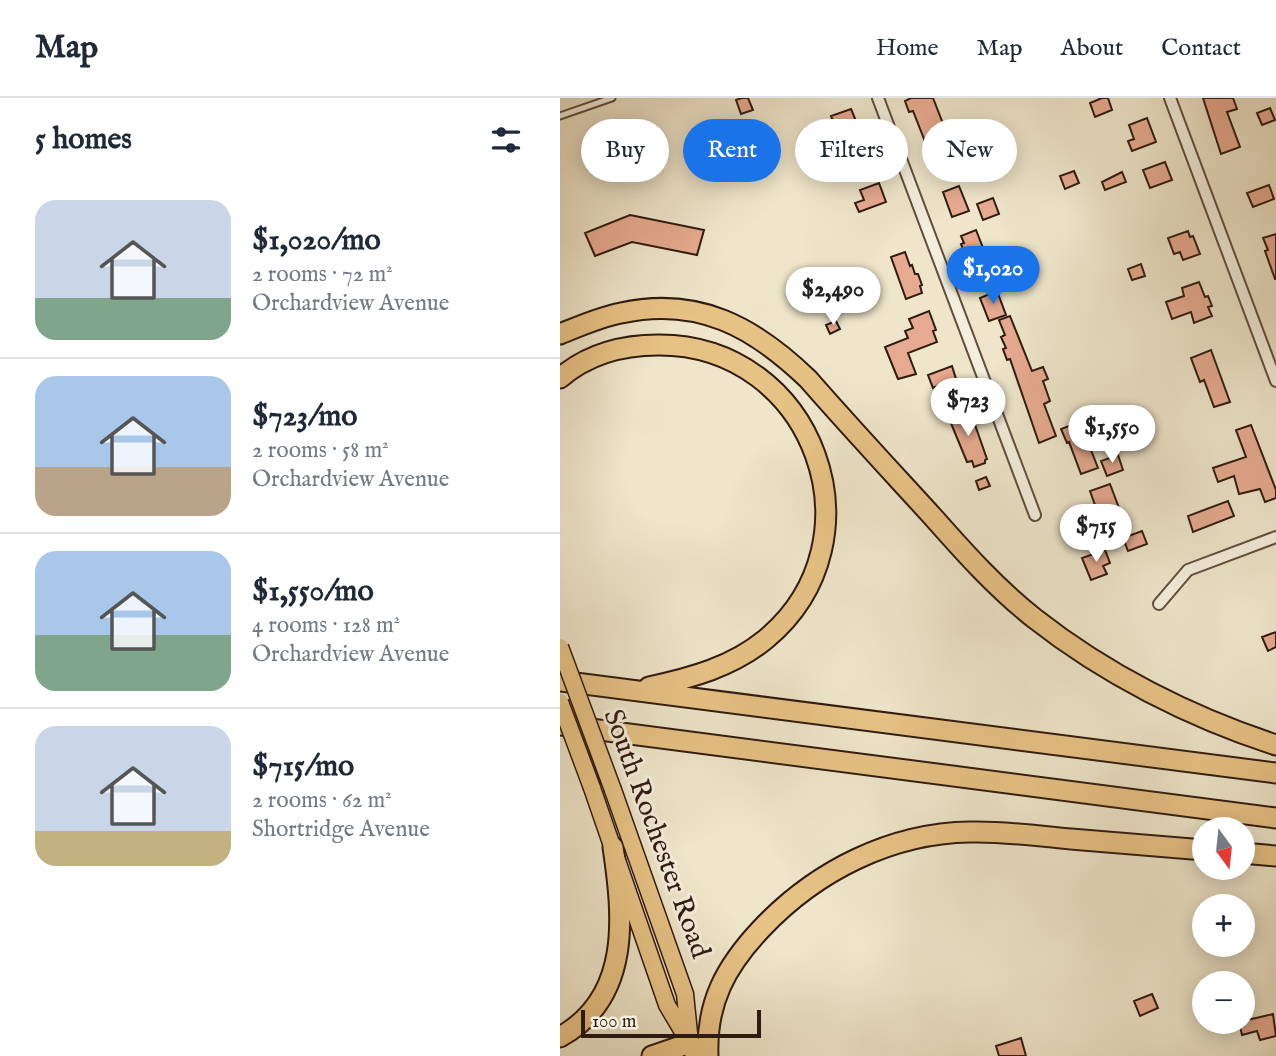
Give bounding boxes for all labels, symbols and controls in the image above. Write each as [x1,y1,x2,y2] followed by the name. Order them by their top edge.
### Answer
[35,27,98,69] text: Map
[876,33,939,64] text: Home
[977,33,1023,64] text: Map
[1061,33,1123,64] text: About
[1161,33,1241,64] text: Contact
[581,119,669,182] chip: Buy
[683,119,781,182] chip: Rent
[795,119,908,182] chip: Filters
[922,119,1017,182] chip: New
[35,121,132,159] text: 5 homes
[487,121,525,159] icon: filters
[252,222,381,260] text: $1,020/mo
[91,228,175,312] icon: home
[936,246,1050,306] pin: $1,020
[963,254,1023,283] text: $1,020
[252,260,393,289] text: 2 rooms · 72 m²
[776,268,890,327] pin: $2,490
[802,275,864,304] text: $2,490
[252,289,449,318] text: Orchardview Avenue
[927,378,1009,438] pin: $723
[947,386,989,415] text: $723
[252,398,357,436] text: $723/mo
[91,404,175,488] icon: home
[1055,406,1169,465] pin: $1,550
[1084,413,1140,442] text: $1,550
[252,436,389,465] text: 2 rooms · 58 m²
[252,465,449,494] text: Orchardview Avenue
[1055,504,1137,564] pin: $715
[1076,512,1116,541] text: $715
[252,573,374,611] text: $1,550/mo
[91,579,175,663] icon: home
[252,611,400,640] text: 4 rooms · 128 m²
[252,640,449,669] text: Orchardview Avenue
[595,705,717,963] street label: South Rochester Road
[252,748,354,786] text: $715/mo
[91,754,175,838] icon: home
[252,786,392,815] text: 2 rooms · 62 m²
[252,815,430,844] text: Shortridge Avenue
[1192,817,1255,880] north arrow
[1192,817,1255,1034] map controls
[1192,894,1255,957] button: +
[1192,971,1255,1034] button: −
[581,1007,761,1039] scale bar
[592,1010,636,1034] text: 100 m

